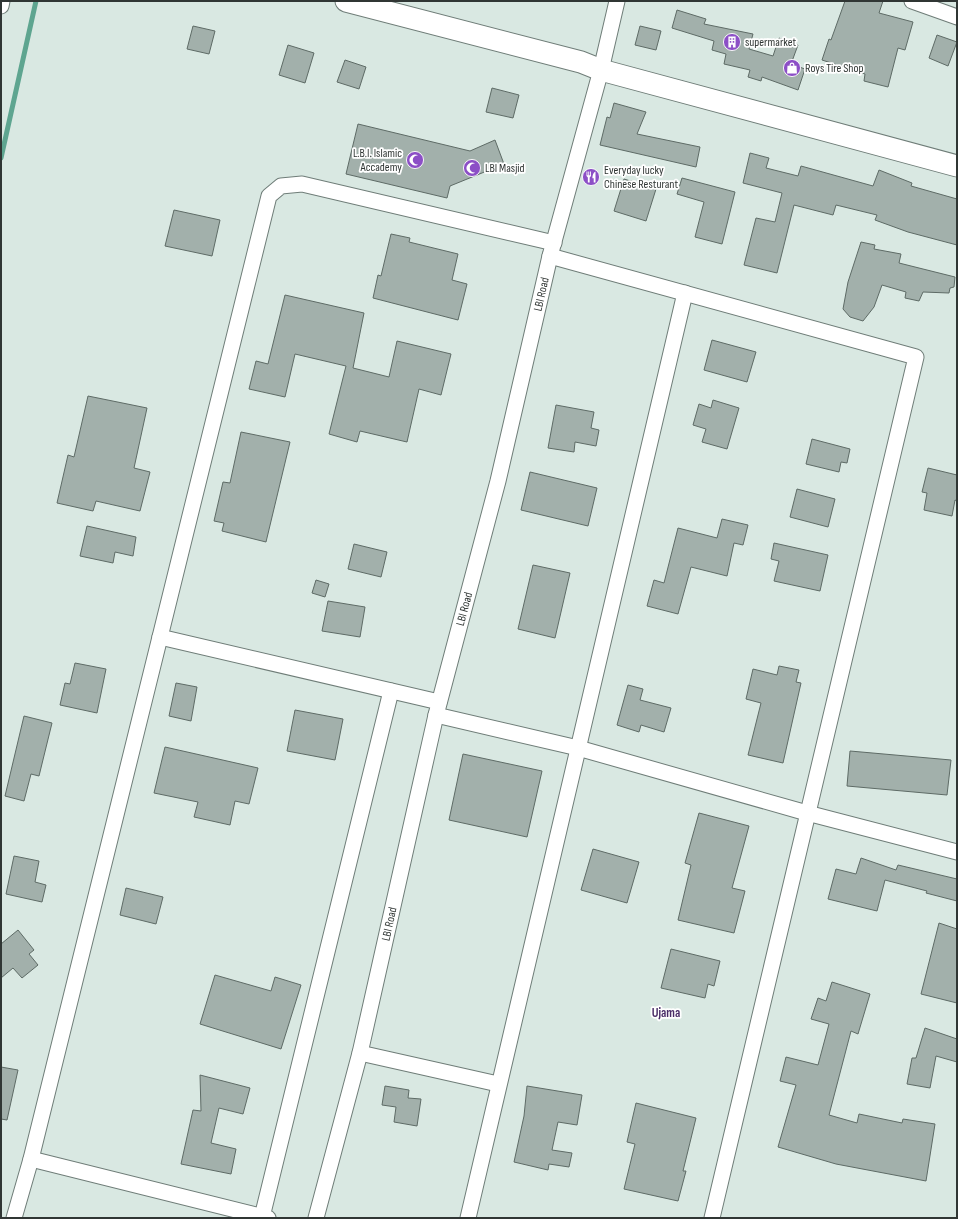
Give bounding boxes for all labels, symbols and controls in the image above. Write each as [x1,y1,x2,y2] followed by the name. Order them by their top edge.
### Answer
[722,32,742,52] building icon: supermarket
[745,35,797,50] place label: supermarket
[782,58,802,78] shop icon: Roys Tire Shop
[805,61,863,76] place label: Roys Tire Shop
[353,146,402,175] place label: L.B.I. Islamic Accademy
[405,150,425,170] mosque icon: L.B.I. Islamic Accademy
[462,158,482,178] mosque icon: LBI Masjid
[485,161,525,176] place label: LBI Masjid
[604,163,678,192] place label: Everyday lucky Chinese Resturant
[581,167,601,187] restaurant icon: Everyday lucky Chinese Resturant
[530,276,552,313] street label: LBI Road
[452,590,476,627] street label: LBI Road
[378,906,400,942] street label: LBI Road
[652,1005,680,1021] district label: Ujama

